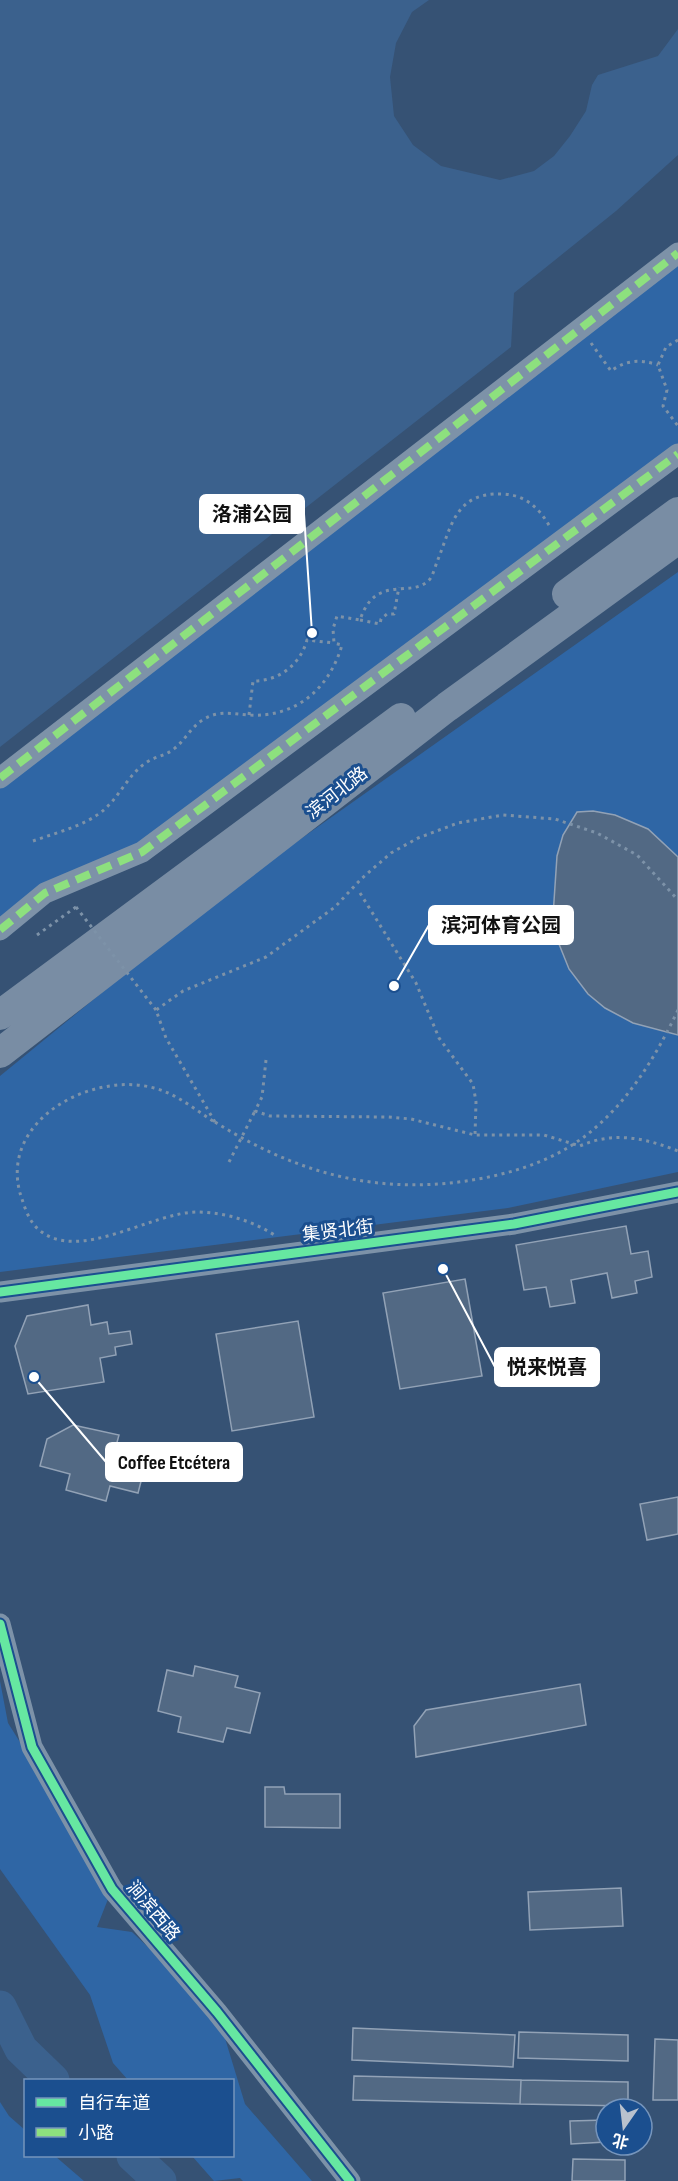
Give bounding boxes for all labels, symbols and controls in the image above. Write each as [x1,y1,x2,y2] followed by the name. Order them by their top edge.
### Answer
[200,495,304,533] callout: 洛浦公园
[212,503,292,527] text: 洛浦公园
[302,763,372,823] street label: 滨河北路
[429,906,573,944] callout: 滨河体育公园
[441,914,561,938] text: 滨河体育公园
[301,1216,375,1246] street label: 集贤北街
[495,1348,599,1386] callout: 悦来悦喜
[507,1356,587,1380] text: 悦来悦喜
[106,1443,242,1481] callout: Coffee Etcétera
[118,1451,230,1475] text: Coffee Etcétera
[122,1877,184,1945] street label: 涧滨西路
[24,2079,234,2157] legend
[78,2093,150,2114] text: 自行车道
[594,2097,654,2157] north arrow
[78,2123,114,2144] text: 小路
[611,2129,631,2151] text: 北

